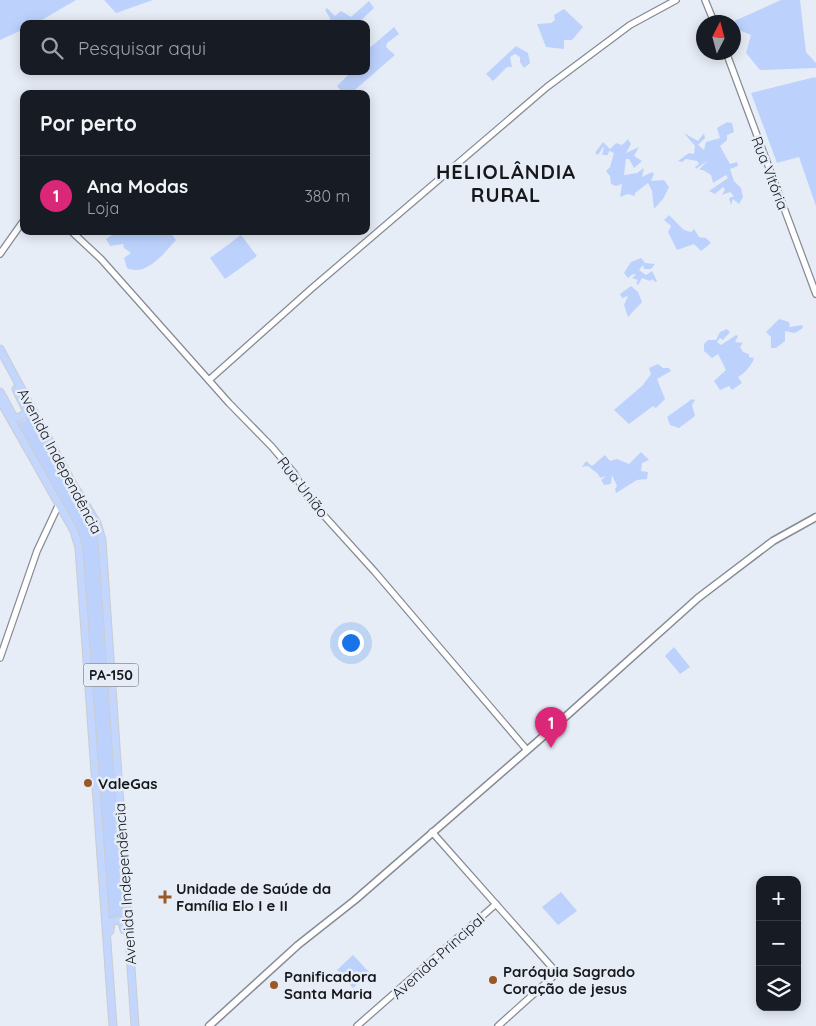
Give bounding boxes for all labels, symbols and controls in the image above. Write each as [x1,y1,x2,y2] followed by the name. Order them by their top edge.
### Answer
[696,15,741,60] north arrow
[20,20,370,75] search box
[38,34,66,62] icon: search
[78,36,206,60] text: Pesquisar aqui
[40,110,137,136] text: Por perto
[747,134,793,212] street label: Rua Vitória
[436,159,576,207] district label: HELIOLÂNDIA RURAL
[87,174,188,198] text: Ana Modas
[53,186,59,206] text: 1
[304,186,350,206] text: 380 m
[87,198,119,218] text: Loja
[14,385,106,537] street label: Avenida Independência
[273,453,333,521] street label: Rua União
[338,630,364,656] your location
[84,664,138,686] road number: PA-150
[535,707,567,748] pin: 1
[98,774,157,793] place label: ValeGas
[82,777,94,789] marker: ValeGas
[110,802,140,966] street label: Avenida Independência
[756,876,801,1011] map controls
[756,876,801,921] button: +
[176,879,331,915] place label: Unidade de Saúde da Família Elo I e II
[158,890,172,904] marker: Unidade de Saúde da Família Elo I e II
[387,909,489,1003] street label: Avenida Principal
[756,921,801,966] button: −
[503,962,635,998] place label: Paróquia Sagrado Coração de jesus
[756,966,801,1011] button: layers
[284,967,377,1003] place label: Panificadora Santa Maria
[487,974,499,986] marker: Paróquia Sagrado Coração de jesus
[268,979,280,991] marker: Panificadora Santa Maria

